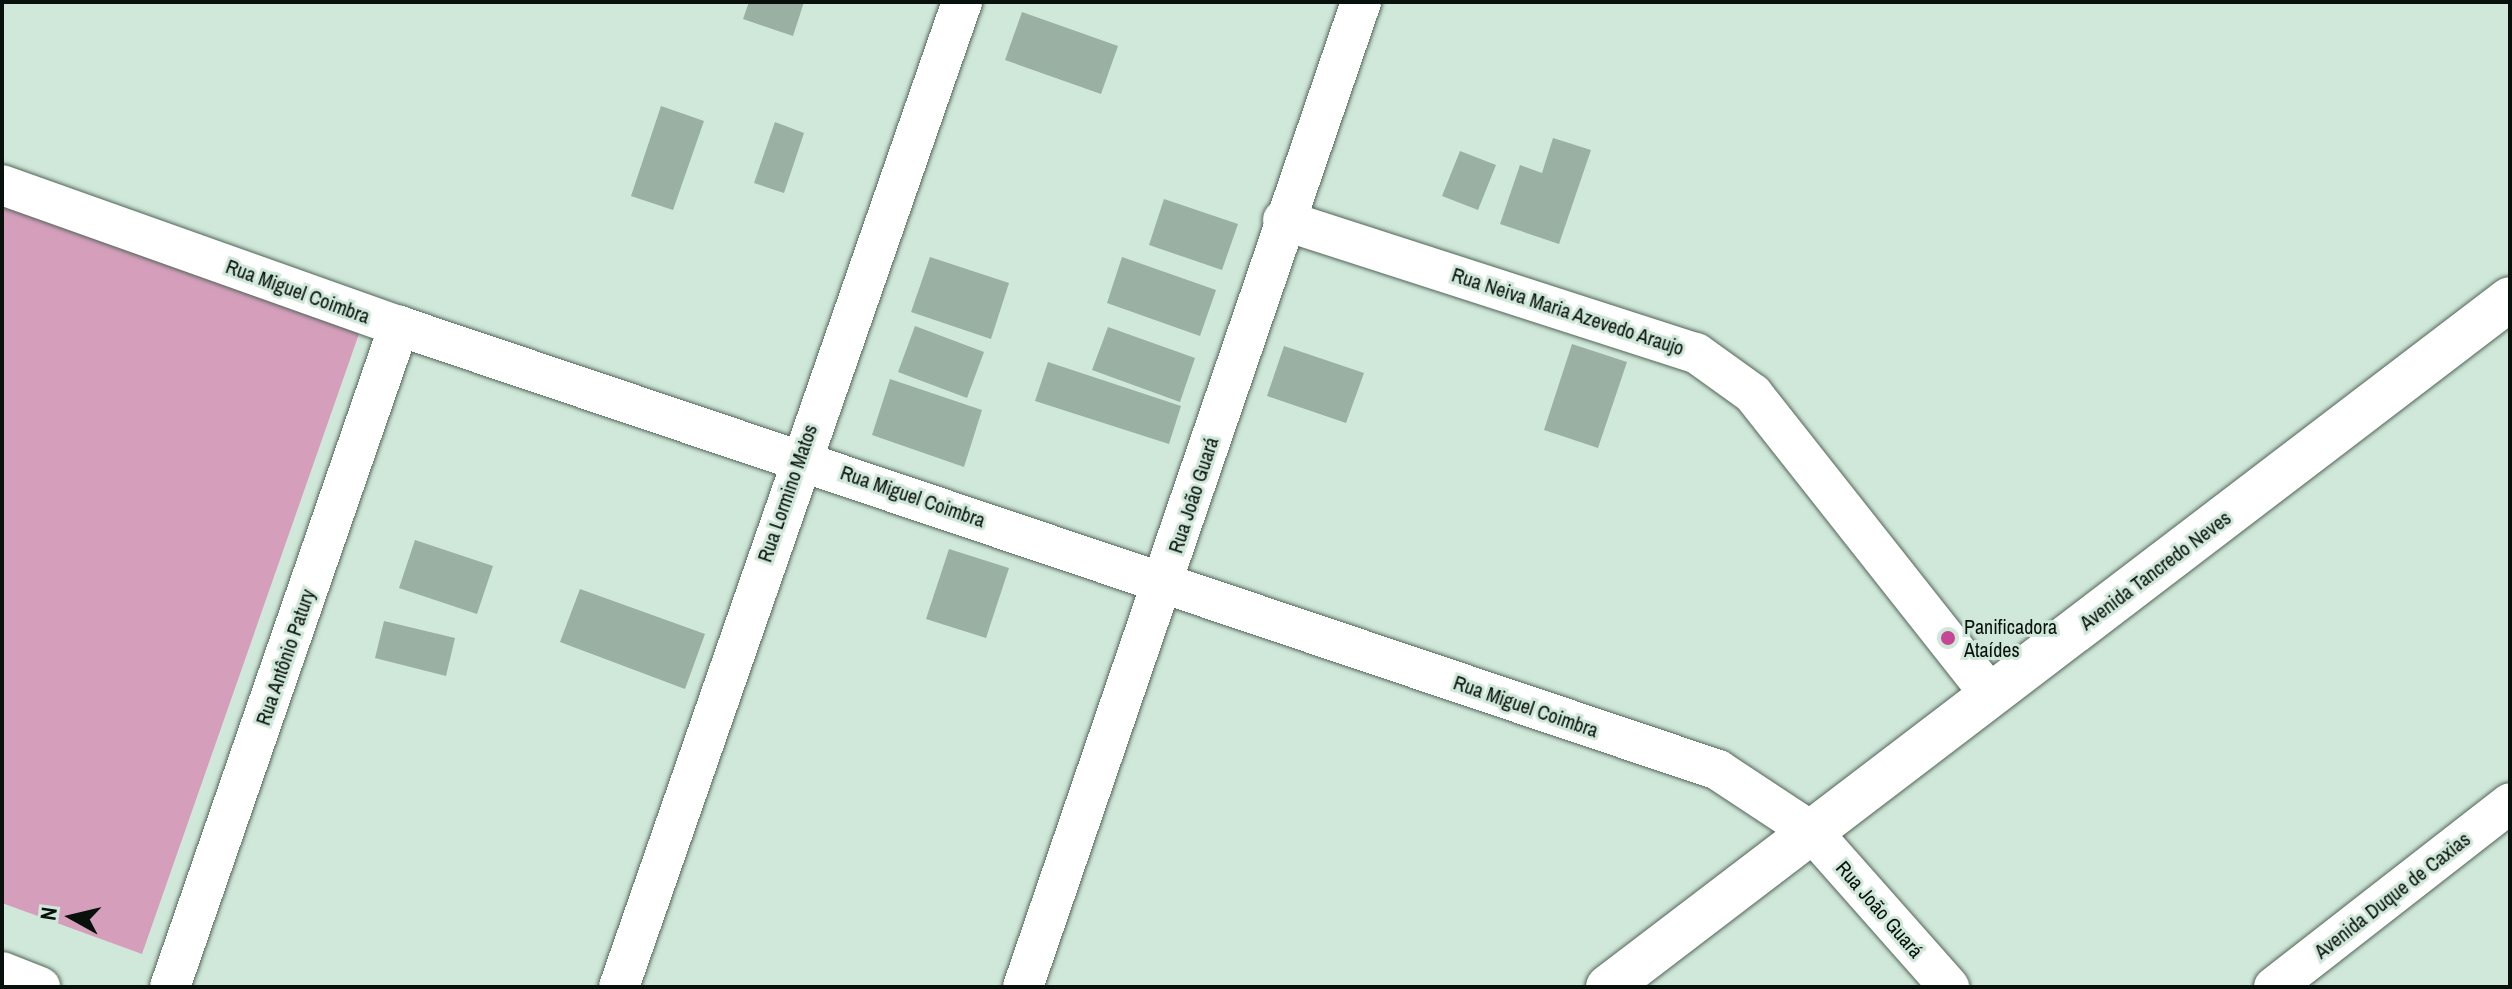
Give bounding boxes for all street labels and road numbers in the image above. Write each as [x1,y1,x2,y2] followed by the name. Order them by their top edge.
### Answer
[223,254,373,328] street label: Rua Miguel Coimbra
[1448,262,1688,360] street label: Rua Neiva Maria Azevedo Araujo
[752,421,822,565] street label: Rua Lormino Matos
[1163,434,1223,556] street label: Rua João Guará
[838,460,988,532] street label: Rua Miguel Coimbra
[2075,505,2235,635] street label: Avenida Tancredo Neves
[250,585,320,729] street label: Rua Antônio Patury
[1451,670,1601,742] street label: Rua Miguel Coimbra
[2309,827,2475,963] street label: Avenida Duque de Caxias
[1831,856,1929,962] street label: Rua João Guará

